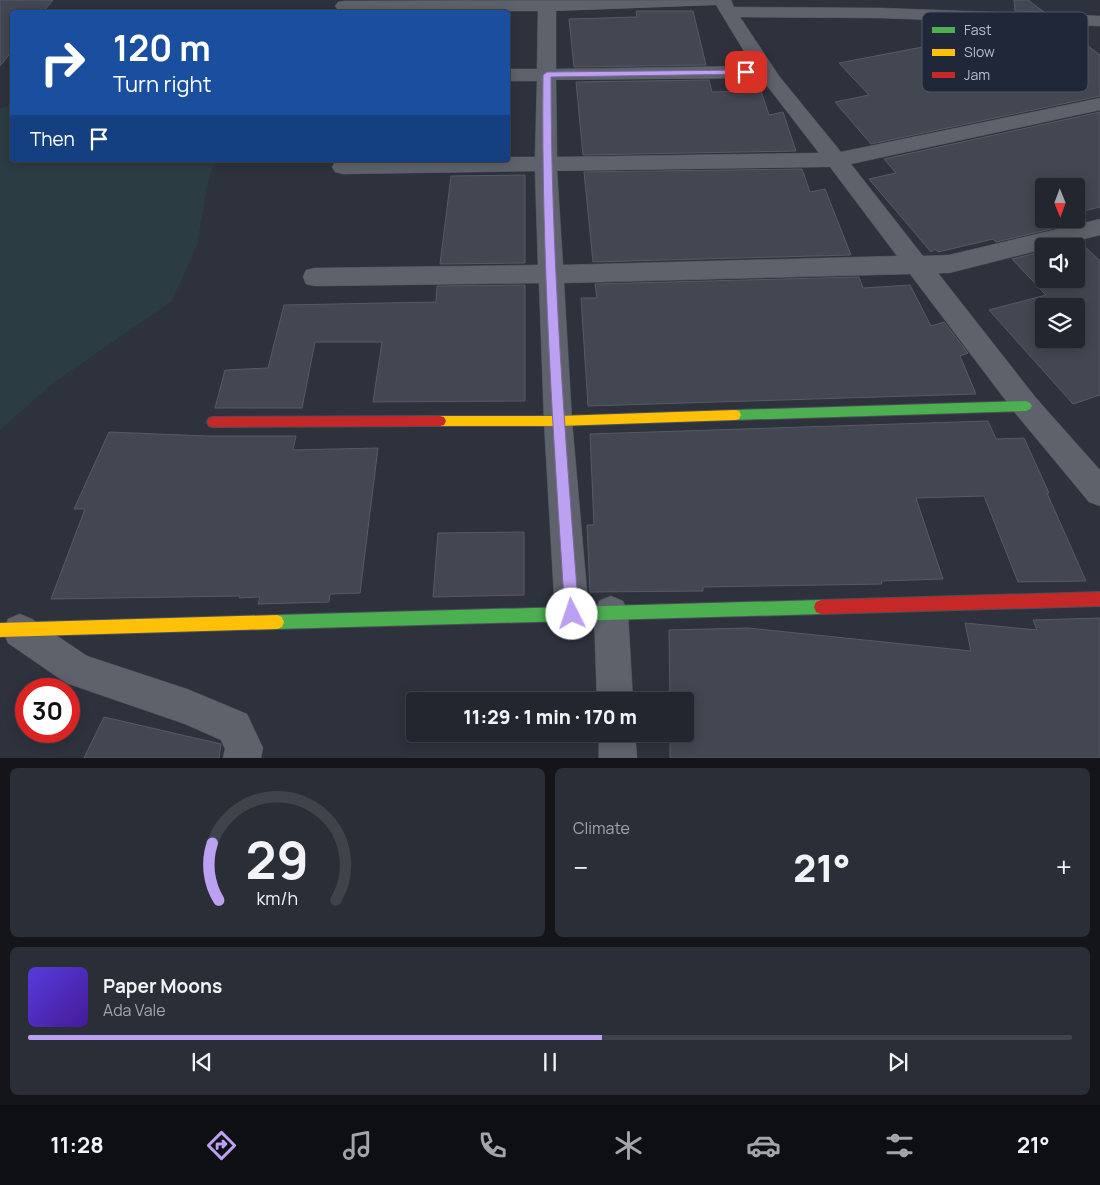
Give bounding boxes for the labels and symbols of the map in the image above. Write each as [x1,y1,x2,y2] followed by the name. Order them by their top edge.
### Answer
[922,12,1088,92] legend
[964,20,992,39] text: Fast
[964,42,995,61] text: Slow
[725,51,767,93] pin
[964,65,990,84] text: Jam
[1035,178,1085,228] north arrow
[545,587,597,639] position arrow
[15,678,80,743] speed limit sign: 30

